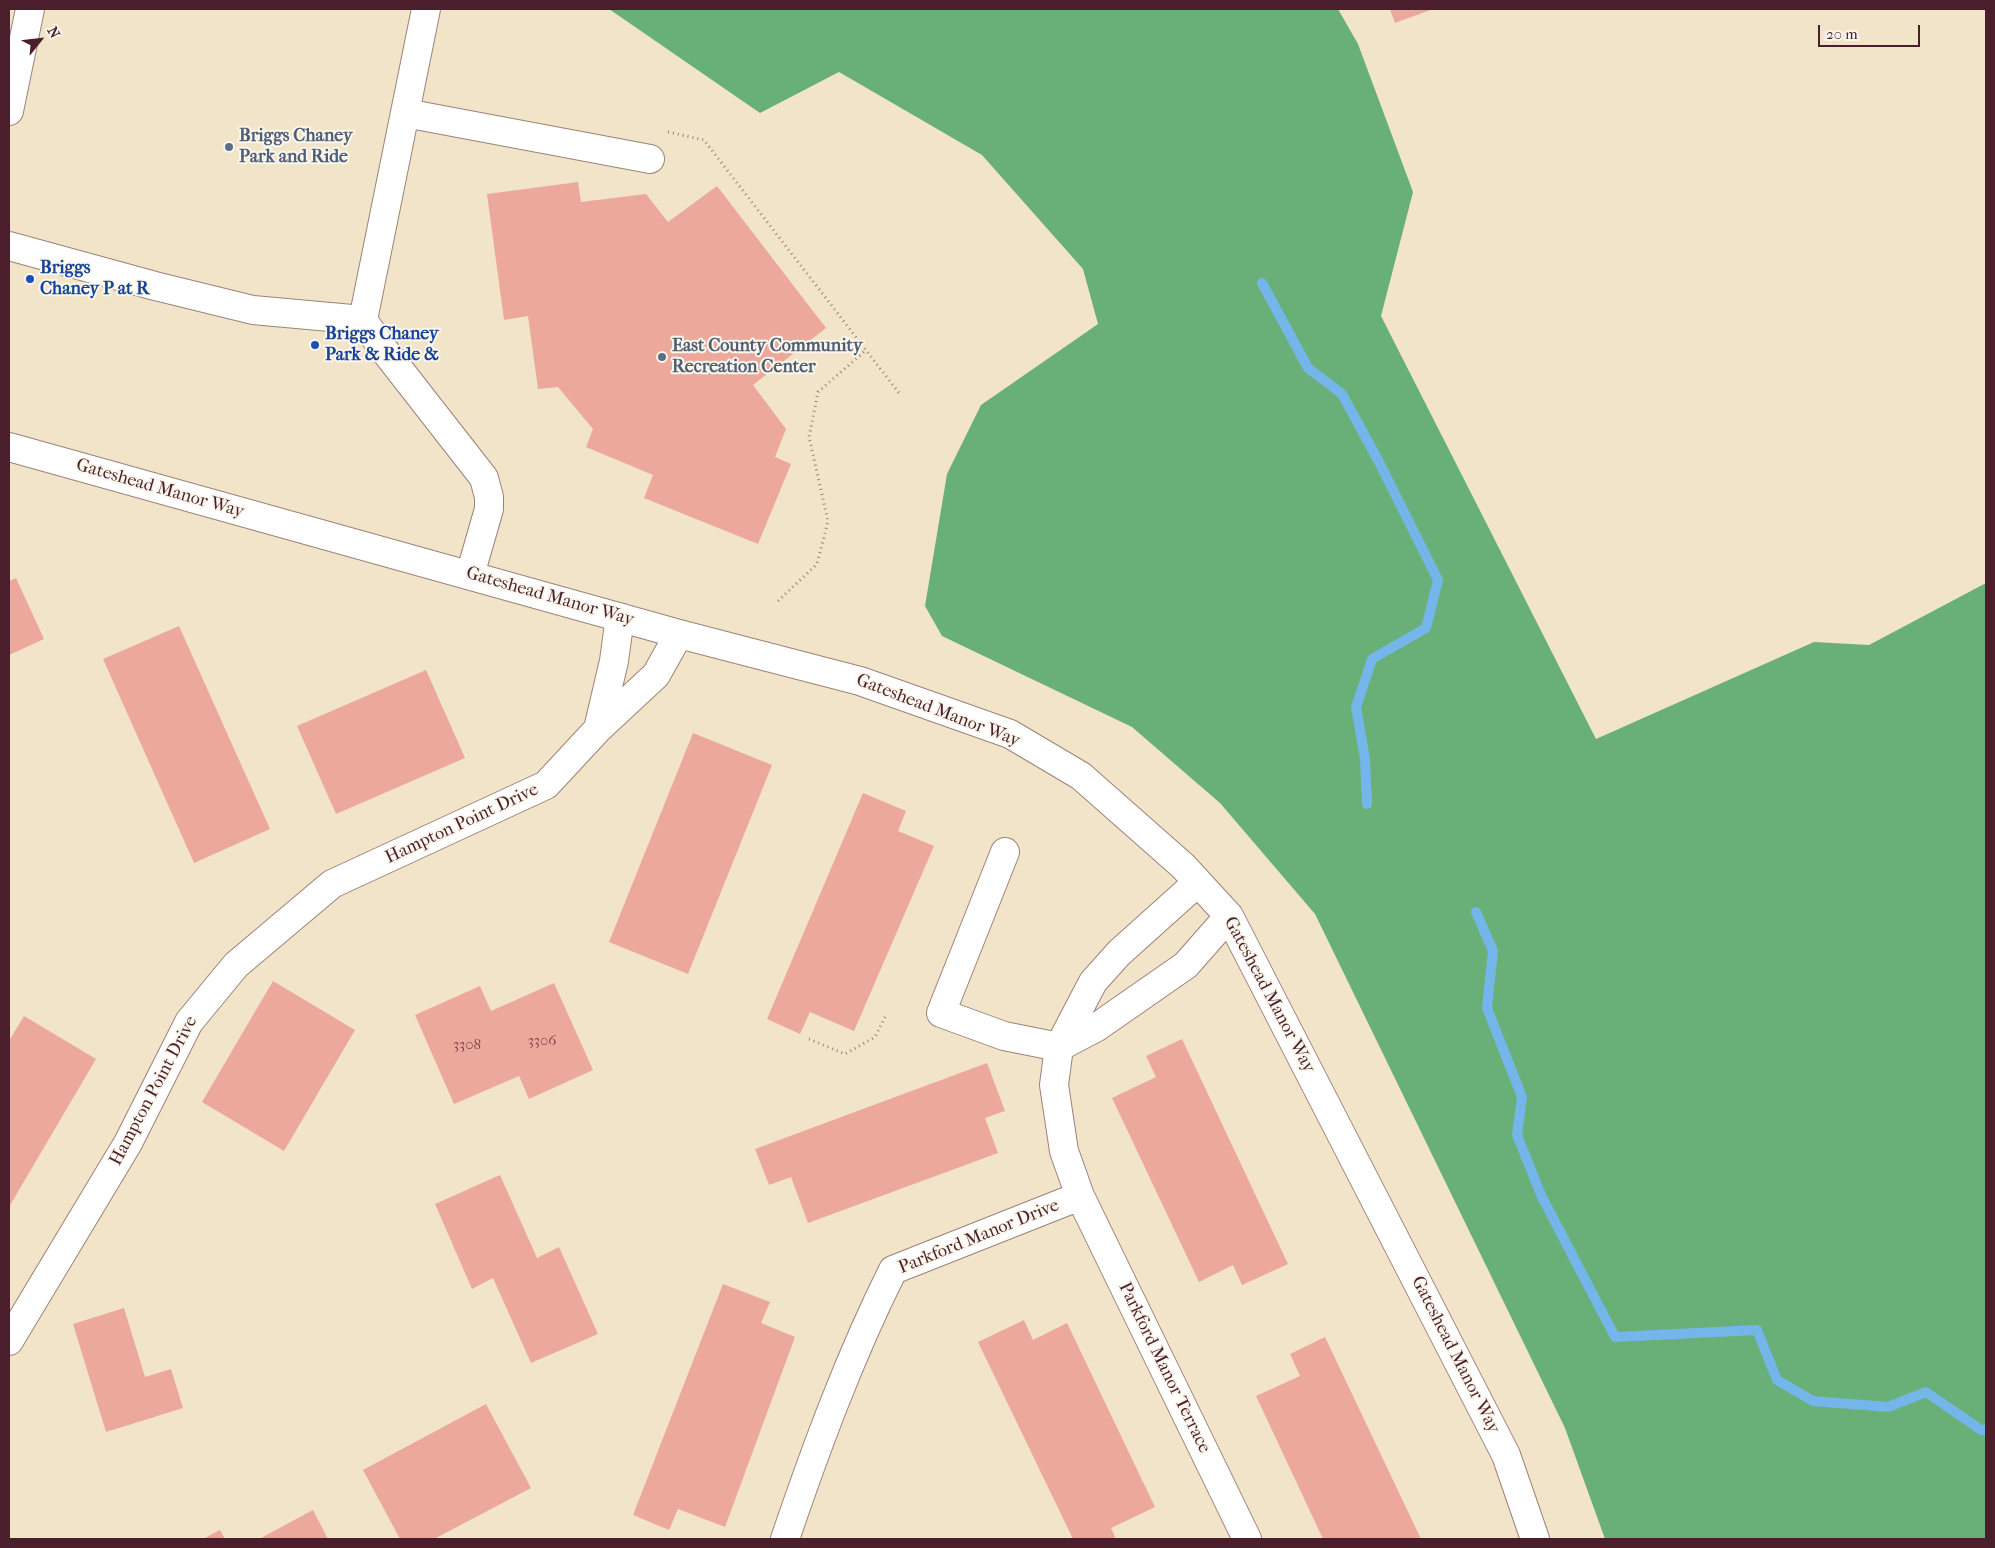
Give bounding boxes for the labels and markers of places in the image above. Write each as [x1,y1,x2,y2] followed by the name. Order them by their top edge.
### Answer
[239,126,352,168] place label: Briggs Chaney Park and Ride
[223,141,235,153] marker: Briggs Chaney Park and Ride
[40,258,149,300] place label: Briggs Chaney P at R
[24,273,36,285] marker: Briggs Chaney P at R
[325,324,439,366] place label: Briggs Chaney Park & Ride &
[672,336,862,378] place label: East County Community Recreation Center
[309,339,321,351] marker: Briggs Chaney Park & Ride &
[656,351,668,363] marker: East County Community Recreation Center

